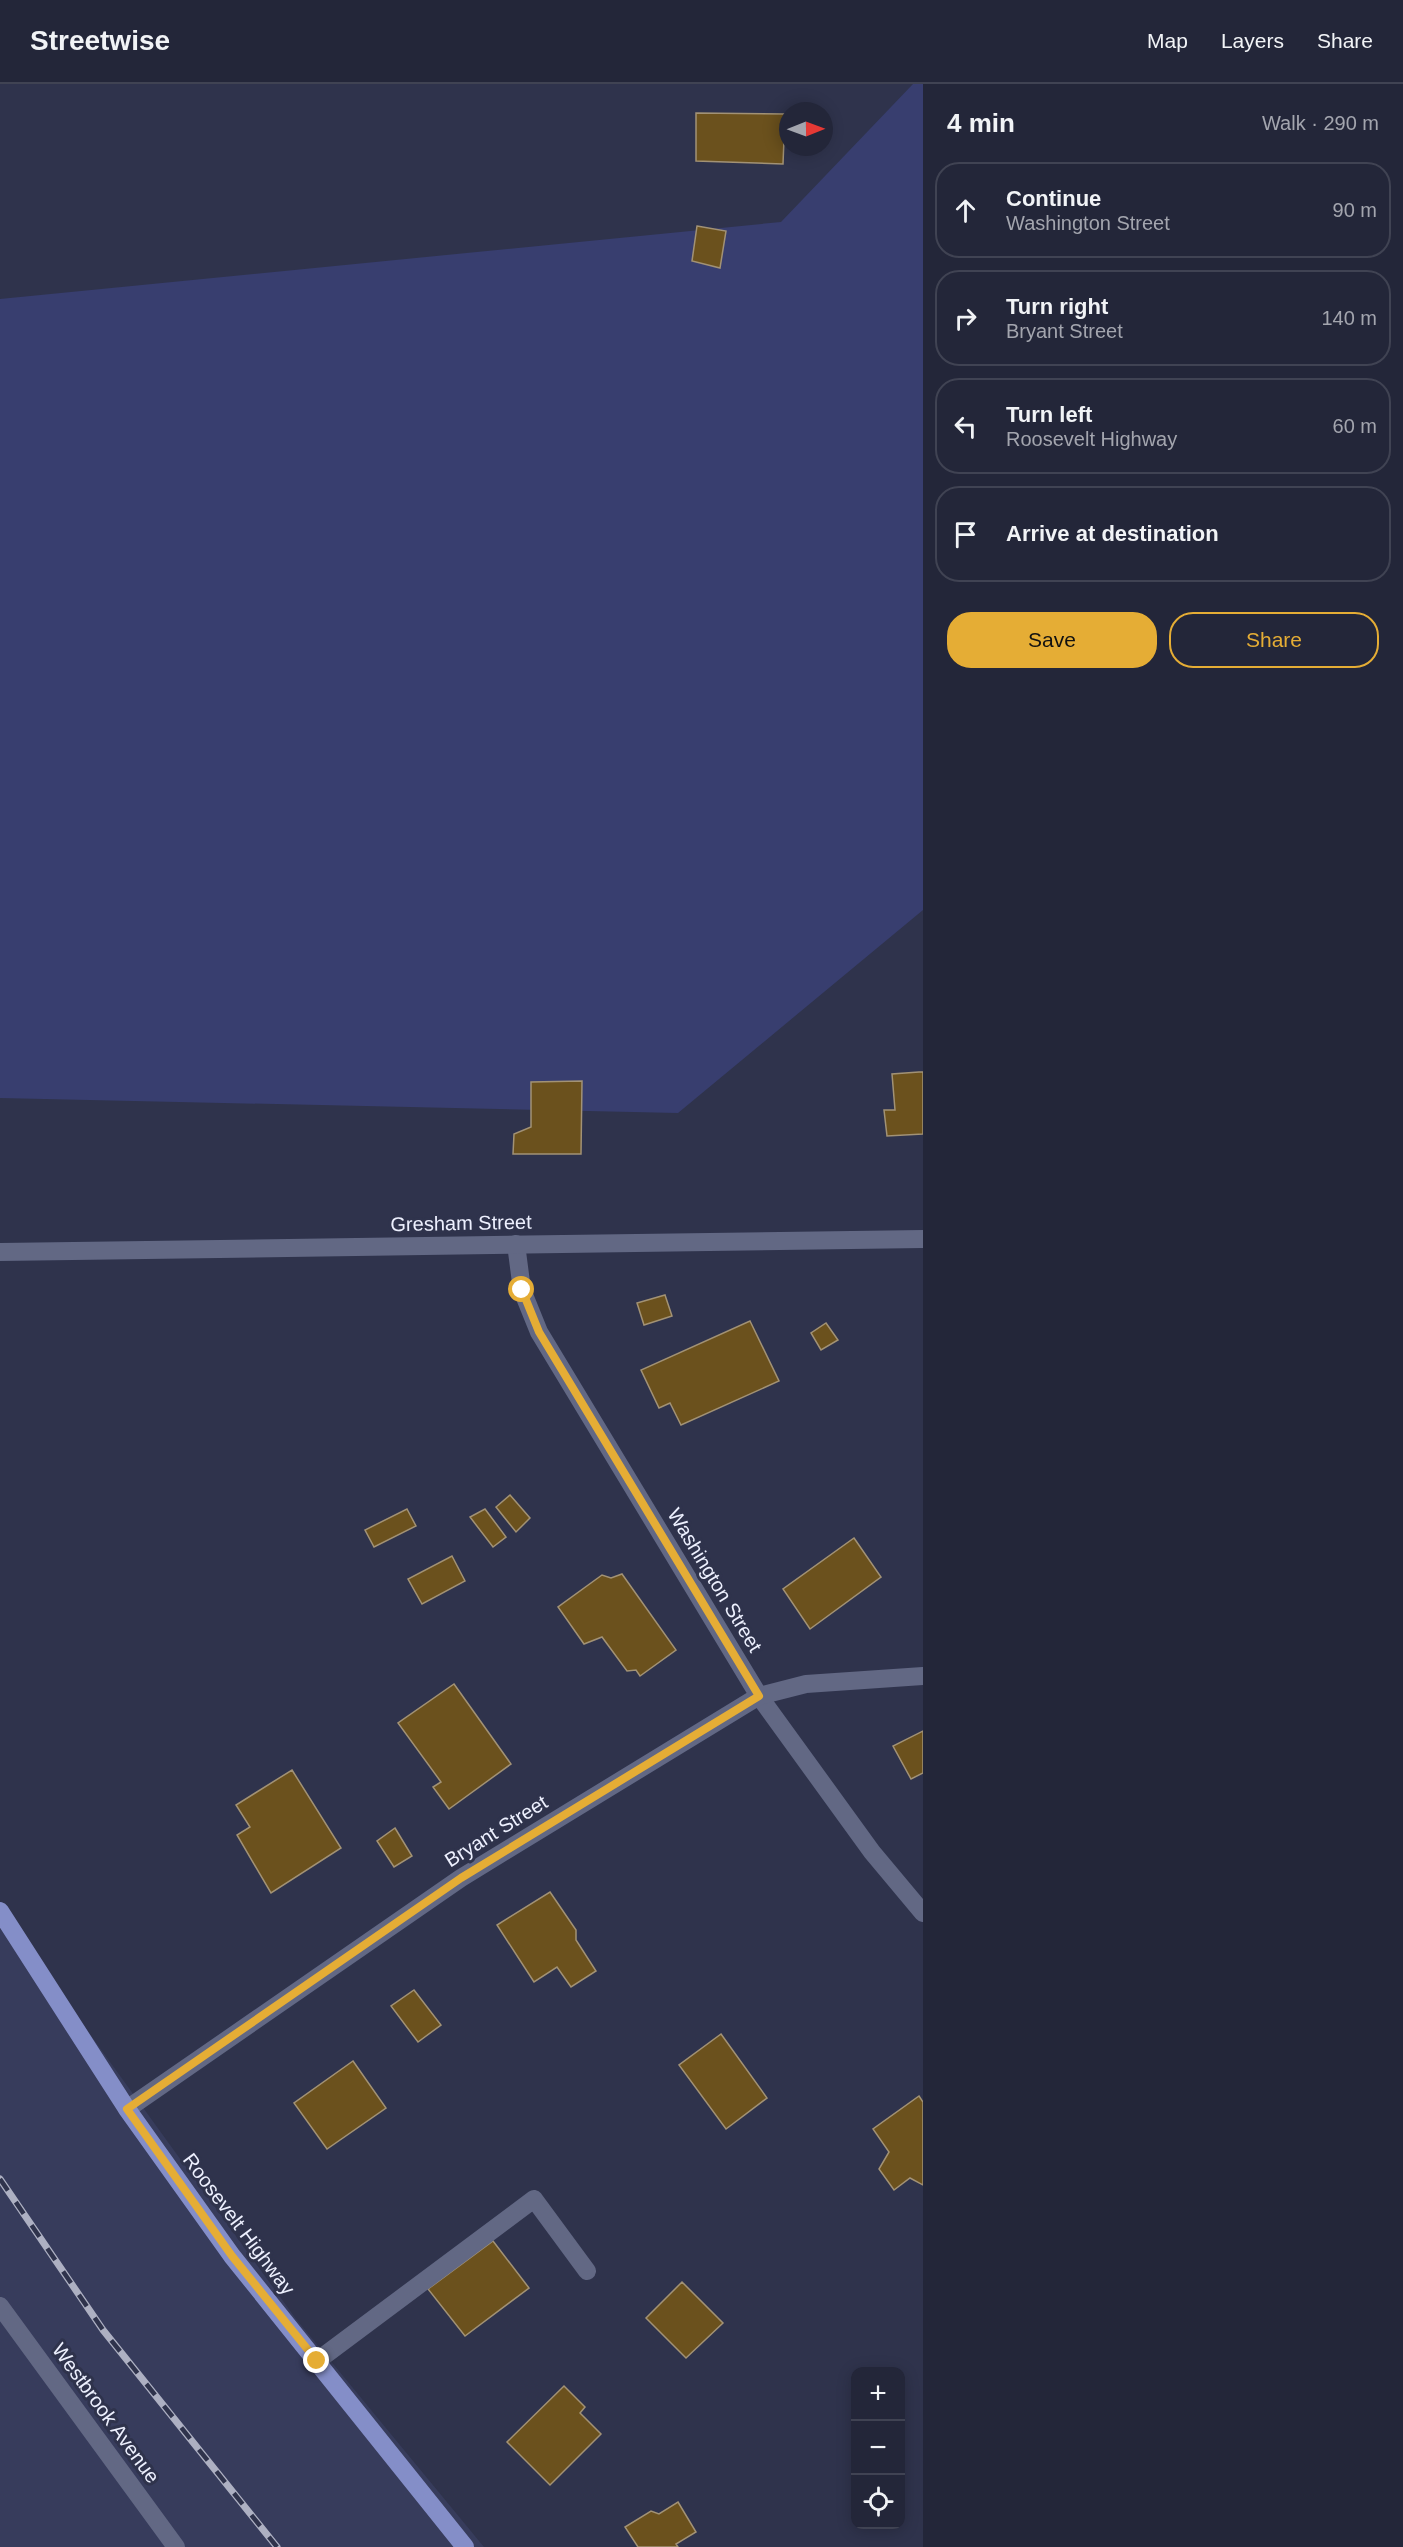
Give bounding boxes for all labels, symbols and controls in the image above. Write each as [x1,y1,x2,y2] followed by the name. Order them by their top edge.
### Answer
[30,25,170,56] text: Streetwise
[1147,29,1188,52] text: Map
[1221,29,1284,52] text: Layers
[1317,29,1373,52] text: Share
[779,102,833,156] north arrow
[947,108,1015,138] text: 4 min
[1262,112,1379,134] text: Walk · 290 m
[1006,186,1101,211] text: Continue
[949,194,982,227] icon: ahead
[1333,199,1377,221] text: 90 m
[1006,212,1170,234] text: Washington Street
[1006,294,1108,319] text: Turn right
[949,302,982,335] icon: right
[1321,307,1377,329] text: 140 m
[1006,320,1123,342] text: Bryant Street
[1006,402,1092,427] text: Turn left
[949,410,982,443] icon: left
[1333,415,1377,437] text: 60 m
[1006,428,1177,450] text: Roosevelt Highway
[949,518,982,551] icon: arrive
[1006,521,1219,546] text: Arrive at destination
[947,612,1157,668] button: Save
[1169,612,1379,668] button: Share
[390,1211,532,1235] street label: Gresham Street
[508,1276,534,1302] route start
[663,1504,767,1656] street label: Washington Street
[441,1791,552,1871] street label: Bryant Street
[179,2149,299,2299] street label: Roosevelt Highway
[48,2339,164,2487] street label: Westbrook Avenue
[303,2347,329,2373] route end
[851,2367,905,2529] map controls
[851,2367,905,2421] button: +
[851,2421,905,2475] button: −
[851,2475,905,2529] button: locate

